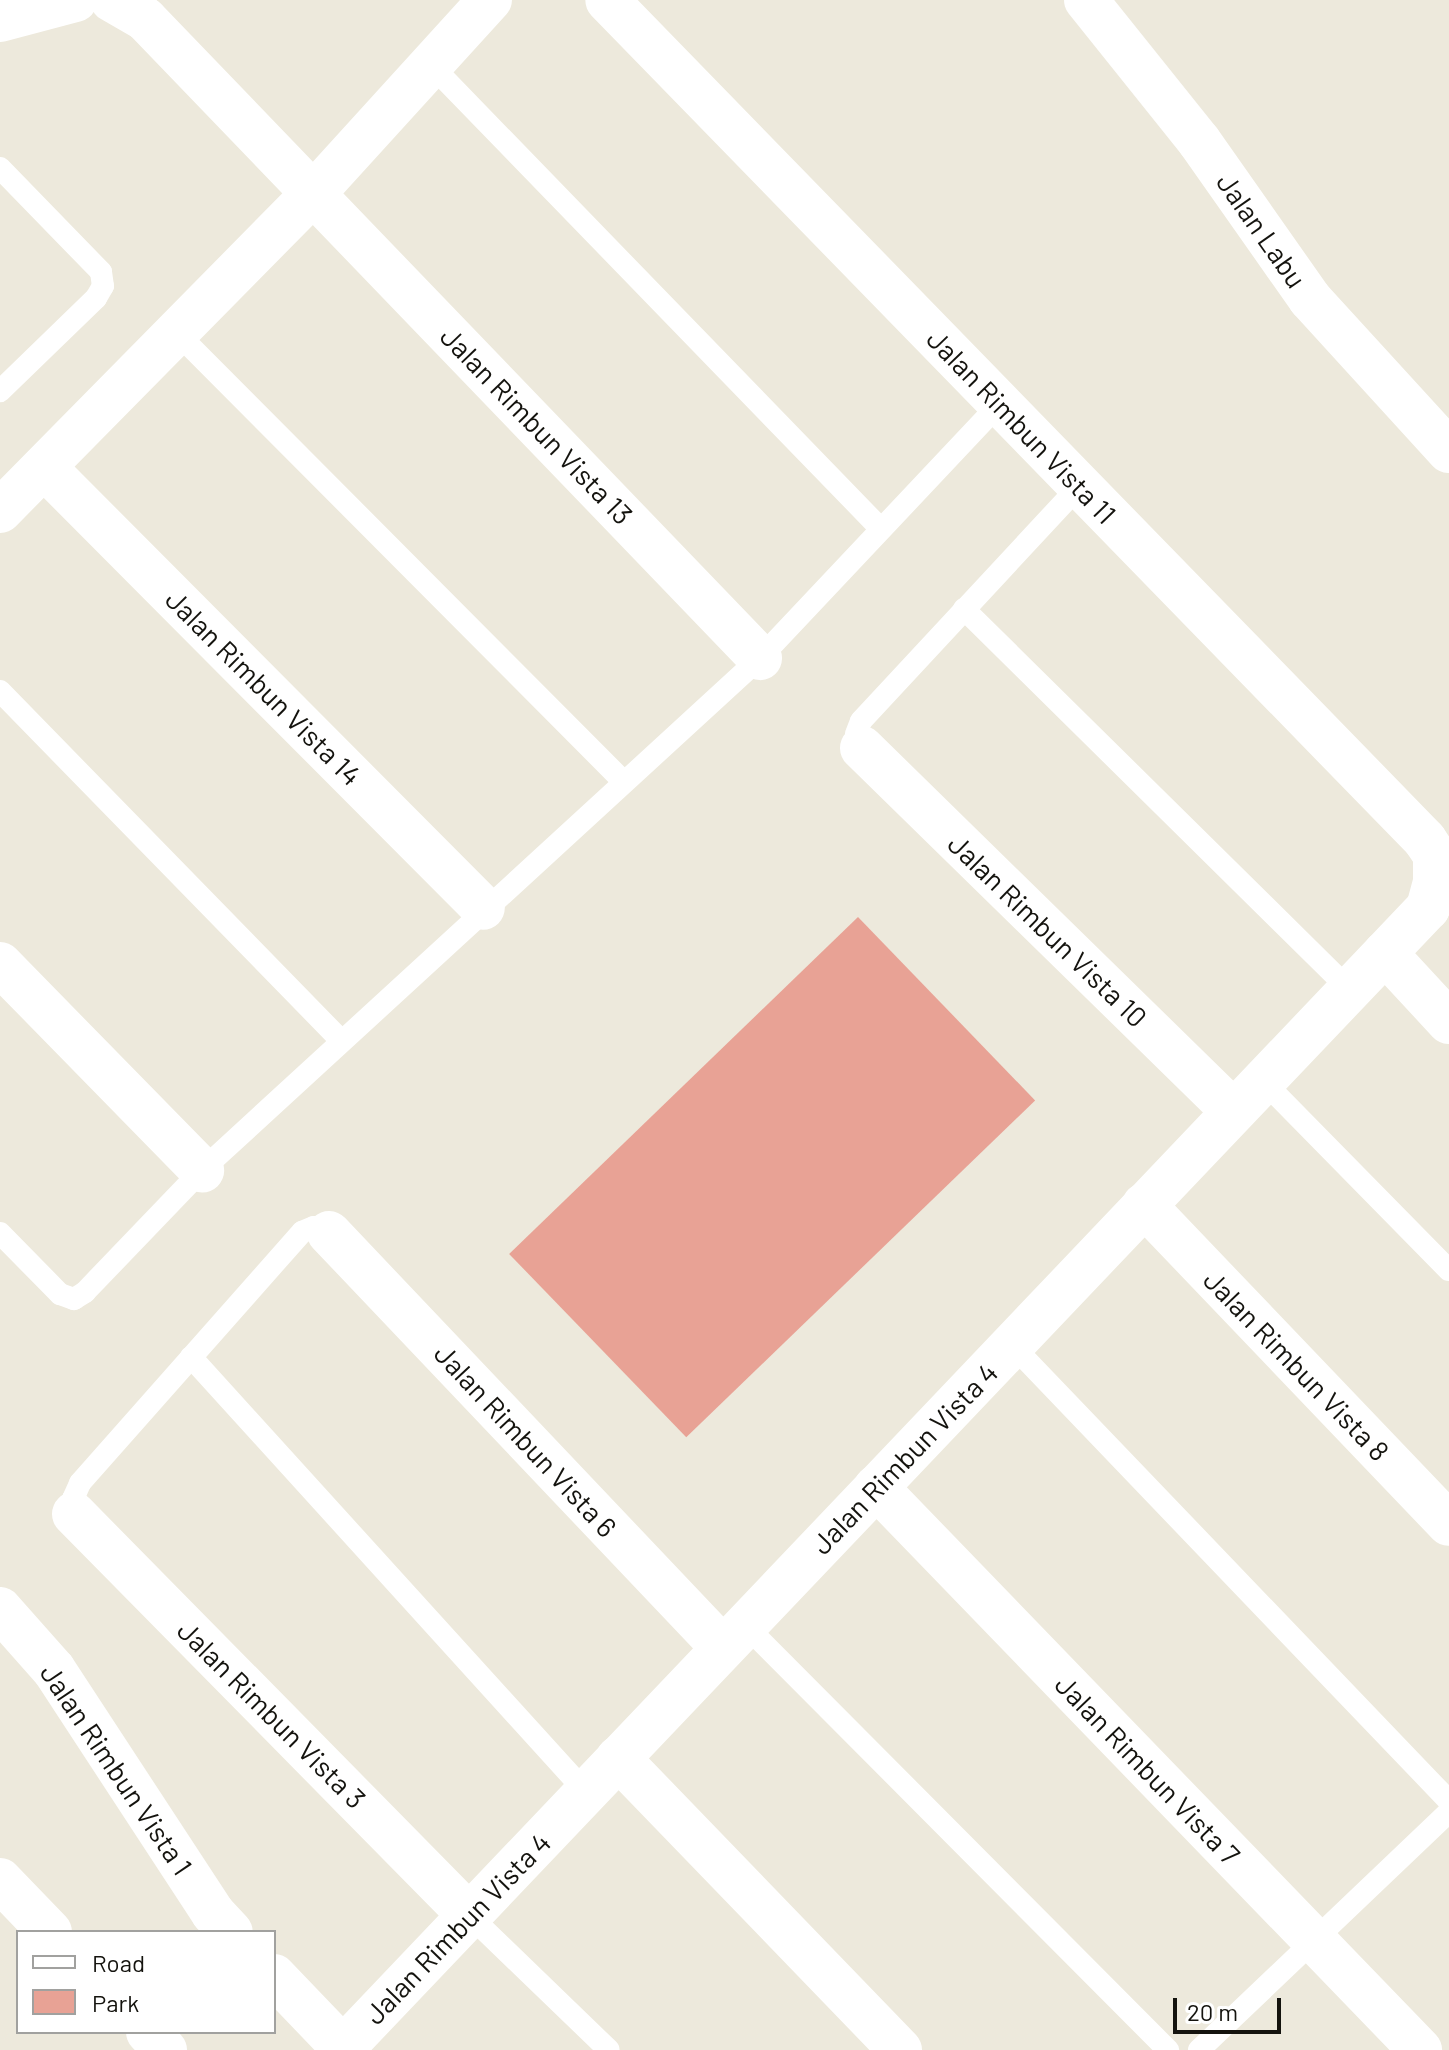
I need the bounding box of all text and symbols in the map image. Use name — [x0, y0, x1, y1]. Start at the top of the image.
street label: Jalan Labu — [1210, 166, 1314, 294]
street label: Jalan Rimbun Vista 13 — [434, 319, 640, 531]
street label: Jalan Rimbun Vista 11 — [921, 322, 1123, 530]
street label: Jalan Rimbun Vista 14 — [159, 582, 369, 792]
street label: Jalan Rimbun Vista 10 — [942, 827, 1154, 1033]
street label: Jalan Rimbun Vista 8 — [1197, 1263, 1397, 1467]
street label: Jalan Rimbun Vista 6 — [428, 1336, 624, 1544]
street label: Jalan Rimbun Vista 4 — [804, 1355, 1004, 1561]
street label: Jalan Rimbun Vista 3 — [171, 1613, 373, 1815]
street label: Jalan Rimbun Vista 1 — [34, 1657, 200, 1881]
street label: Jalan Rimbun Vista 7 — [1049, 1667, 1247, 1871]
street label: Jalan Rimbun Vista 4 — [357, 1825, 557, 2031]
legend — [16, 1930, 276, 2034]
text: Road — [92, 1948, 145, 1977]
scale bar — [1177, 1982, 1285, 2032]
text: Park — [92, 1988, 139, 2017]
text: 20 m — [1187, 1997, 1238, 2026]

